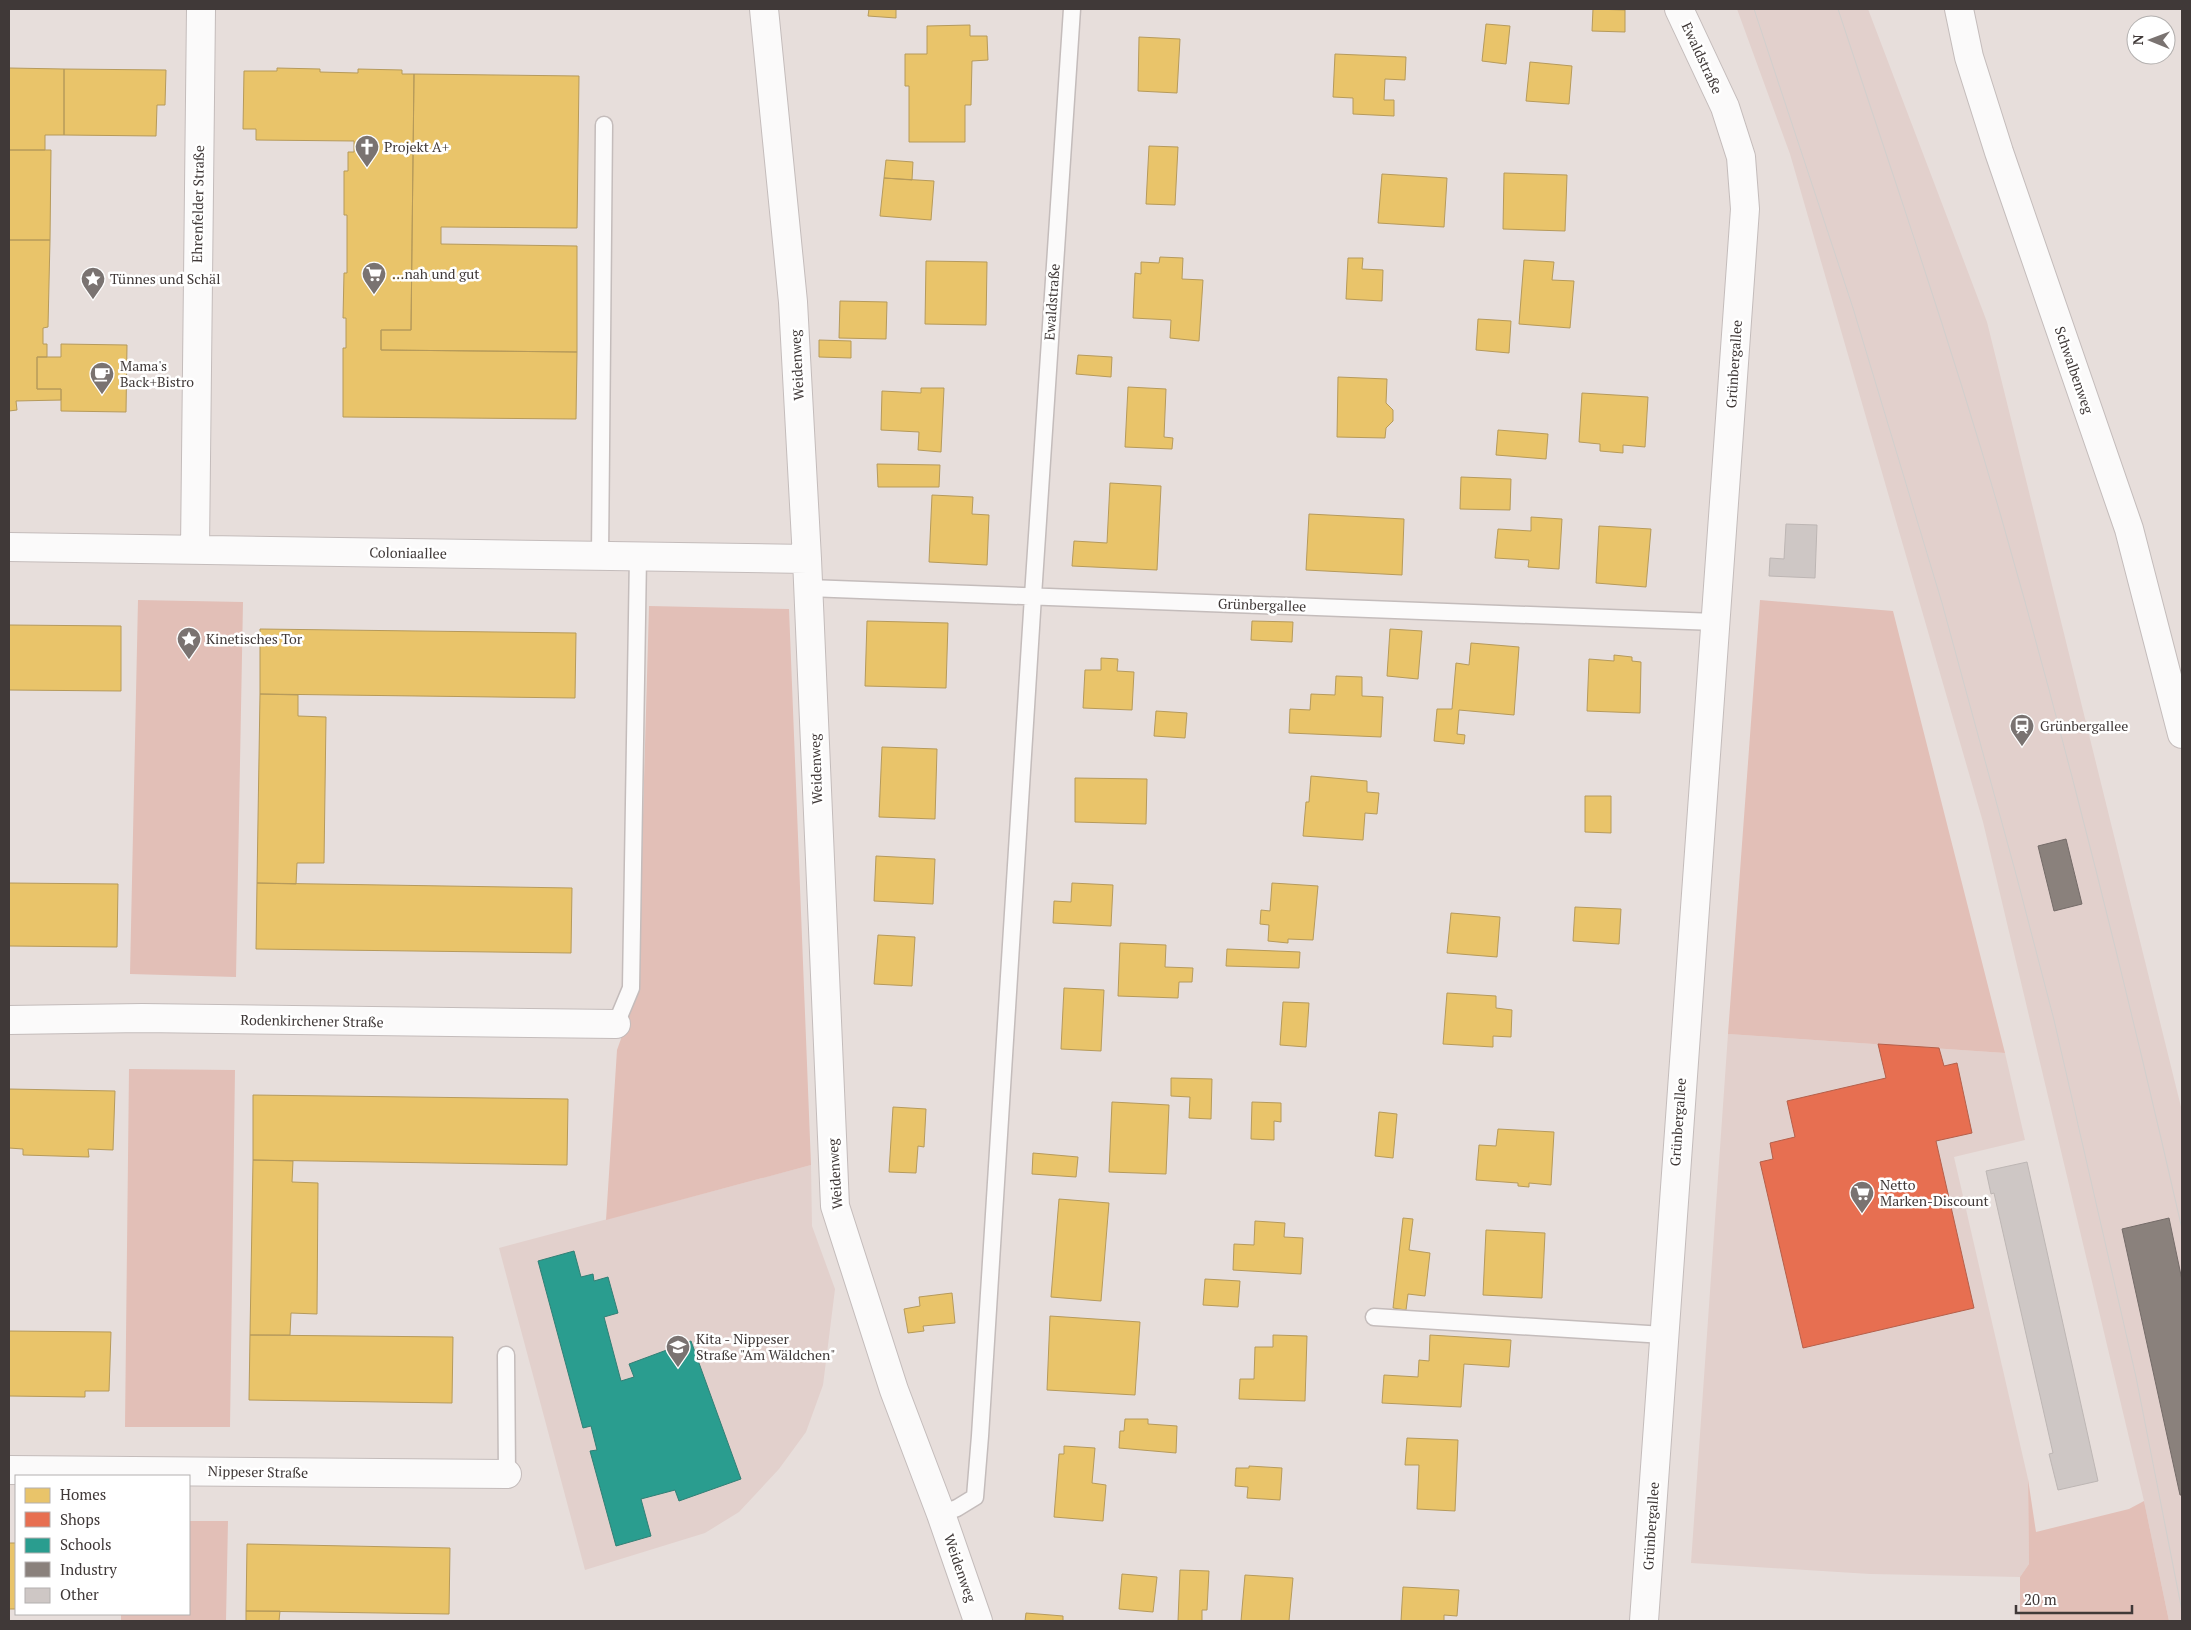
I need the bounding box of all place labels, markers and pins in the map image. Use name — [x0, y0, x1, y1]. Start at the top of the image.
church icon: Projekt A+ — [354, 134, 380, 168]
place label: Projekt A+ — [384, 137, 449, 156]
supermarket icon: ...nah und gut — [361, 261, 387, 295]
place label: ...nah und gut — [392, 264, 480, 283]
place icon: Tünnes und Schäl — [80, 266, 106, 300]
place label: Tünnes und Schäl — [110, 269, 220, 288]
place label: Mama's Back+Bistro — [120, 356, 194, 391]
cafe icon: Mama's Back+Bistro — [89, 361, 115, 395]
place icon: Kinetisches Tor — [176, 626, 202, 660]
place label: Kinetisches Tor — [206, 629, 303, 648]
station icon: Grünbergallee — [2009, 713, 2035, 747]
place label: Grünbergallee — [2040, 716, 2128, 735]
place label: Netto Marken-Discount — [1880, 1175, 1990, 1210]
supermarket icon: Netto Marken-Discount — [1849, 1180, 1875, 1214]
place label: Kita - Nippeser Straße "Am Wäldchen" — [696, 1329, 836, 1364]
school or university icon: Kita - Nippeser Straße "Am Wäldchen" — [665, 1334, 691, 1368]

